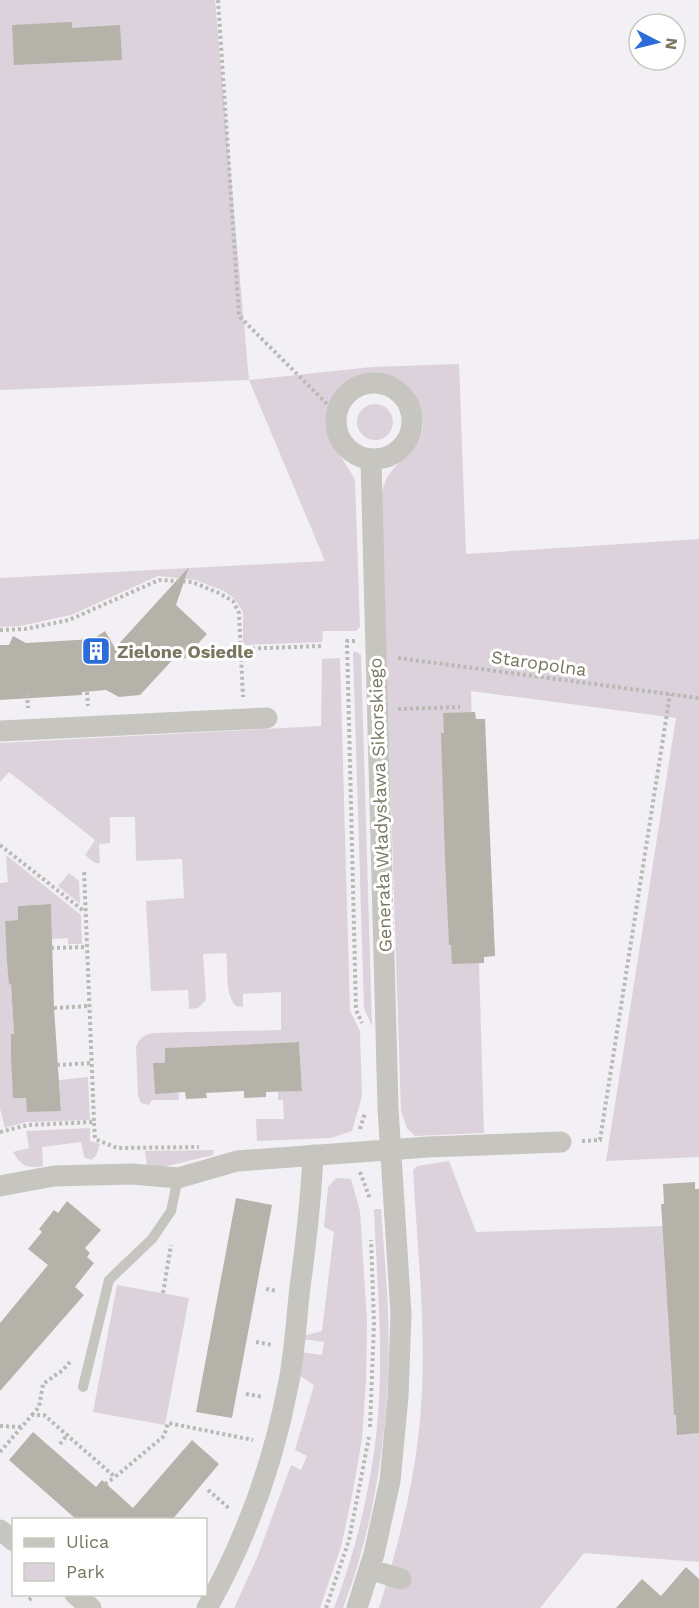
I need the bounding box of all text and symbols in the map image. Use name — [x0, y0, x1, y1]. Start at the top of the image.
north arrow — [627, 12, 687, 72]
text: N — [661, 37, 682, 51]
building icon: Zielone Osiedle — [80, 635, 112, 667]
place label: Zielone Osiedle — [117, 641, 254, 662]
street label: Staropolna — [490, 646, 588, 680]
street label: Generała Władysława Sikorskiego — [364, 657, 396, 953]
legend — [12, 1518, 207, 1596]
text: Ulica — [66, 1531, 109, 1552]
text: Park — [66, 1561, 105, 1582]

